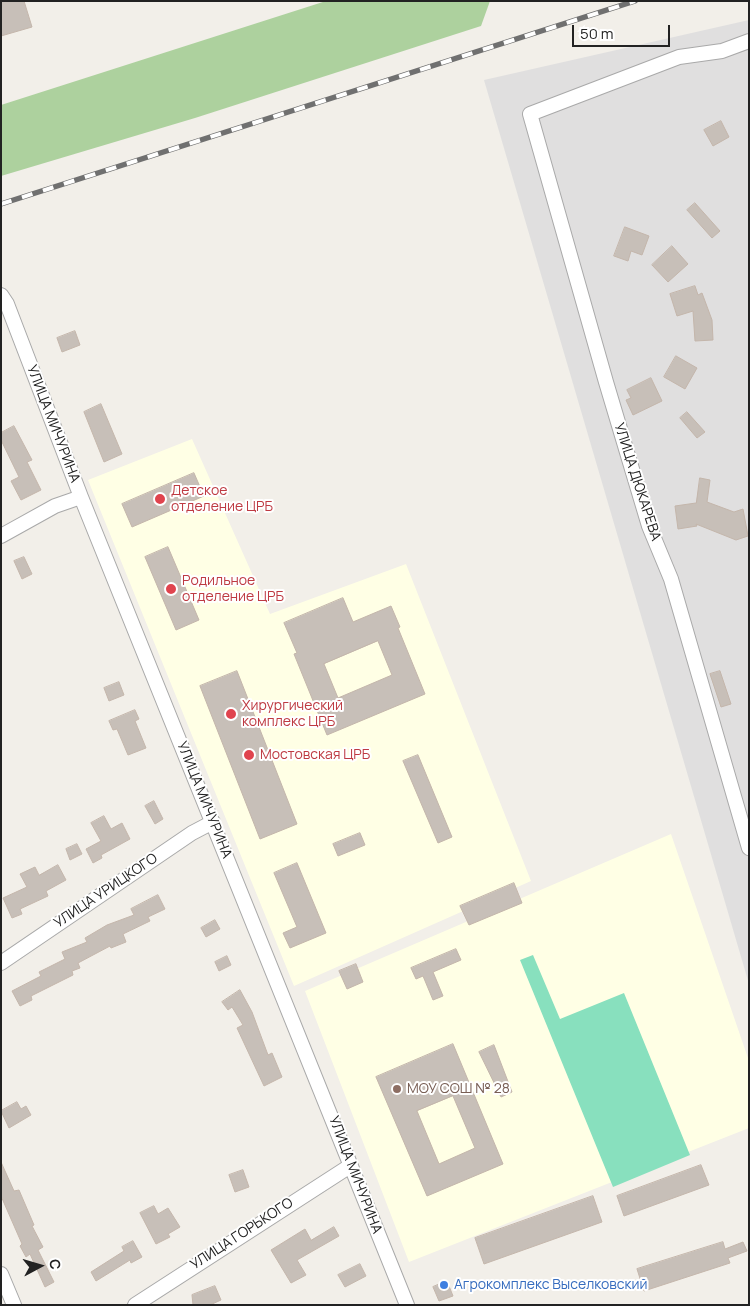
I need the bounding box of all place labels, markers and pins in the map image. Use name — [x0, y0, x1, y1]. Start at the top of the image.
place label: Детское отделение ЦРБ — [171, 483, 273, 516]
marker: Детское отделение ЦРБ — [153, 492, 167, 506]
place label: Родильное отделение ЦРБ — [182, 573, 284, 606]
marker: Родильное отделение ЦРБ — [164, 582, 178, 596]
place label: Хирургический комплекс ЦРБ — [242, 698, 343, 730]
marker: Хирургический комплекс ЦРБ — [224, 707, 238, 721]
place label: Мостовская ЦРБ — [260, 747, 370, 763]
marker: Мостовская ЦРБ — [242, 748, 256, 762]
place label: МОУ СОШ № 28 — [407, 1081, 510, 1097]
marker: МОУ СОШ № 28 — [391, 1083, 403, 1095]
place label: Агрокомплекс Выселковский — [454, 1277, 647, 1293]
marker: Агрокомплекс Выселковский — [438, 1279, 450, 1291]

